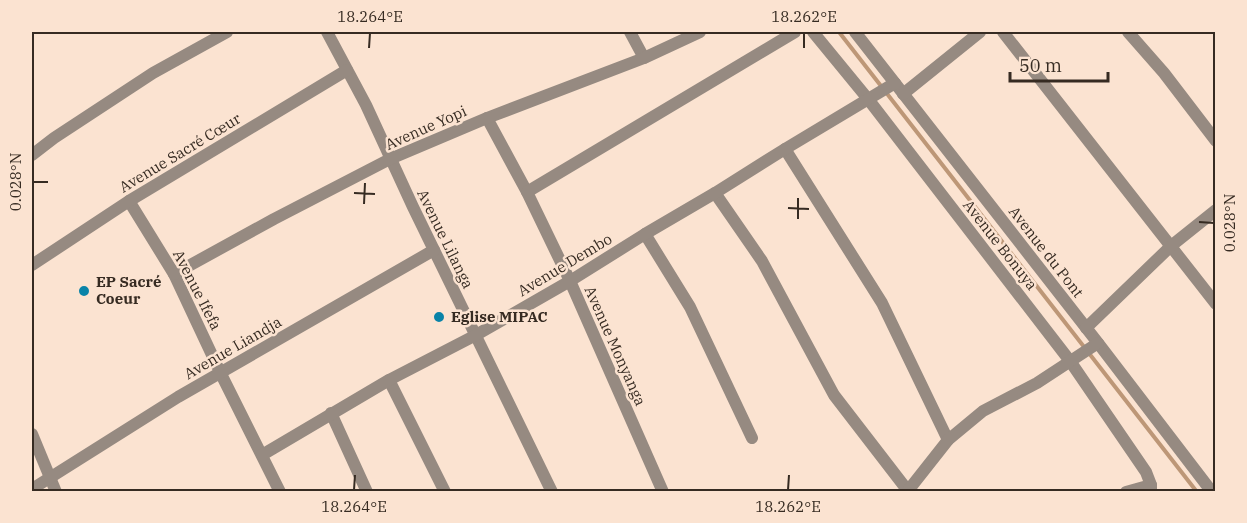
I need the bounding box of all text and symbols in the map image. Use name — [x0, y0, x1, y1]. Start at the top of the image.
text: 18.264°E — [337, 7, 403, 26]
text: 18.262°E — [771, 7, 837, 26]
scale bar — [1010, 45, 1108, 83]
text: 50 m — [1019, 54, 1062, 77]
street label: Avenue Yopi — [382, 101, 470, 154]
street label: Avenue Sacré Cœur — [116, 109, 244, 196]
text: 0.028°N — [6, 153, 25, 211]
street label: Avenue Lilanga — [413, 186, 478, 292]
text: 0.028°N — [1220, 194, 1239, 252]
street label: Avenue Bonuya — [959, 196, 1042, 294]
street label: Avenue du Pont — [1005, 202, 1088, 301]
street label: Avenue Dembo — [514, 229, 615, 300]
street label: Avenue Ifefa — [169, 246, 226, 333]
place label: EP Sacré Coeur — [96, 272, 161, 308]
street label: Avenue Monyanga — [581, 283, 650, 409]
marker: EP Sacré Coeur — [77, 284, 91, 298]
place label: Eglise MIPAC — [451, 307, 547, 326]
marker: Eglise MIPAC — [432, 310, 446, 324]
street label: Avenue Liandja — [181, 312, 285, 383]
text: 18.264°E — [321, 497, 387, 516]
text: 18.262°E — [755, 497, 821, 516]

